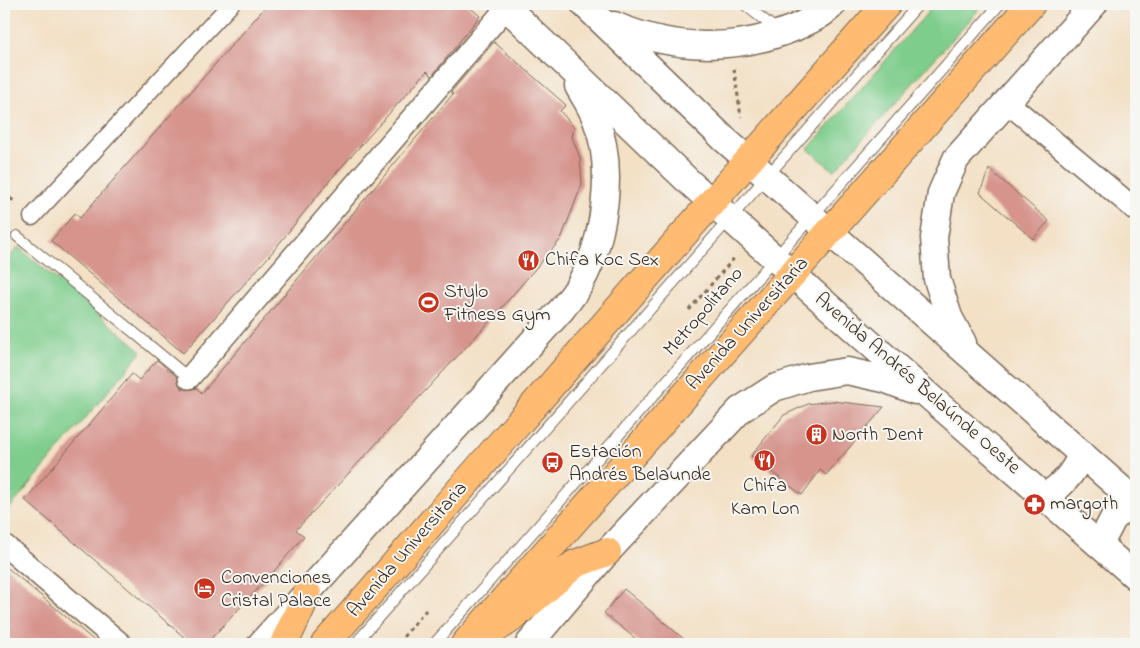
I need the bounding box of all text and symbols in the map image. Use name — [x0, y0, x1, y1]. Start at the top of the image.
place label: Chifa Koc Sex — [545, 246, 659, 275]
restaurant icon: Chifa Koc Sex — [517, 248, 541, 272]
street label: Avenida Universitaria — [680, 251, 816, 397]
street label: Metropolitano — [657, 261, 751, 363]
place label: Stylo Fitness Gym — [443, 278, 551, 330]
street label: Avenida Andrés Belaúnde Oeste — [808, 286, 1026, 482]
sports icon: Stylo Fitness Gym — [416, 291, 440, 315]
place label: North Dent — [832, 421, 924, 450]
building icon: North Dent — [804, 423, 828, 447]
place label: Estación Andrés Belaunde — [569, 438, 711, 490]
restaurant icon: Chifa Kam Lon — [753, 448, 777, 472]
bus stop icon: Estación Andrés Belaunde — [541, 451, 565, 475]
place label: Chifa Kam Lon — [731, 472, 799, 524]
street label: Avenida Universitaria — [341, 476, 475, 624]
place label: margoth — [1050, 490, 1118, 520]
pharmacy icon: margoth — [1022, 492, 1046, 516]
place label: Convenciones Cristal Palace — [221, 564, 331, 616]
hotel icon: Convenciones Cristal Palace — [193, 577, 217, 601]

